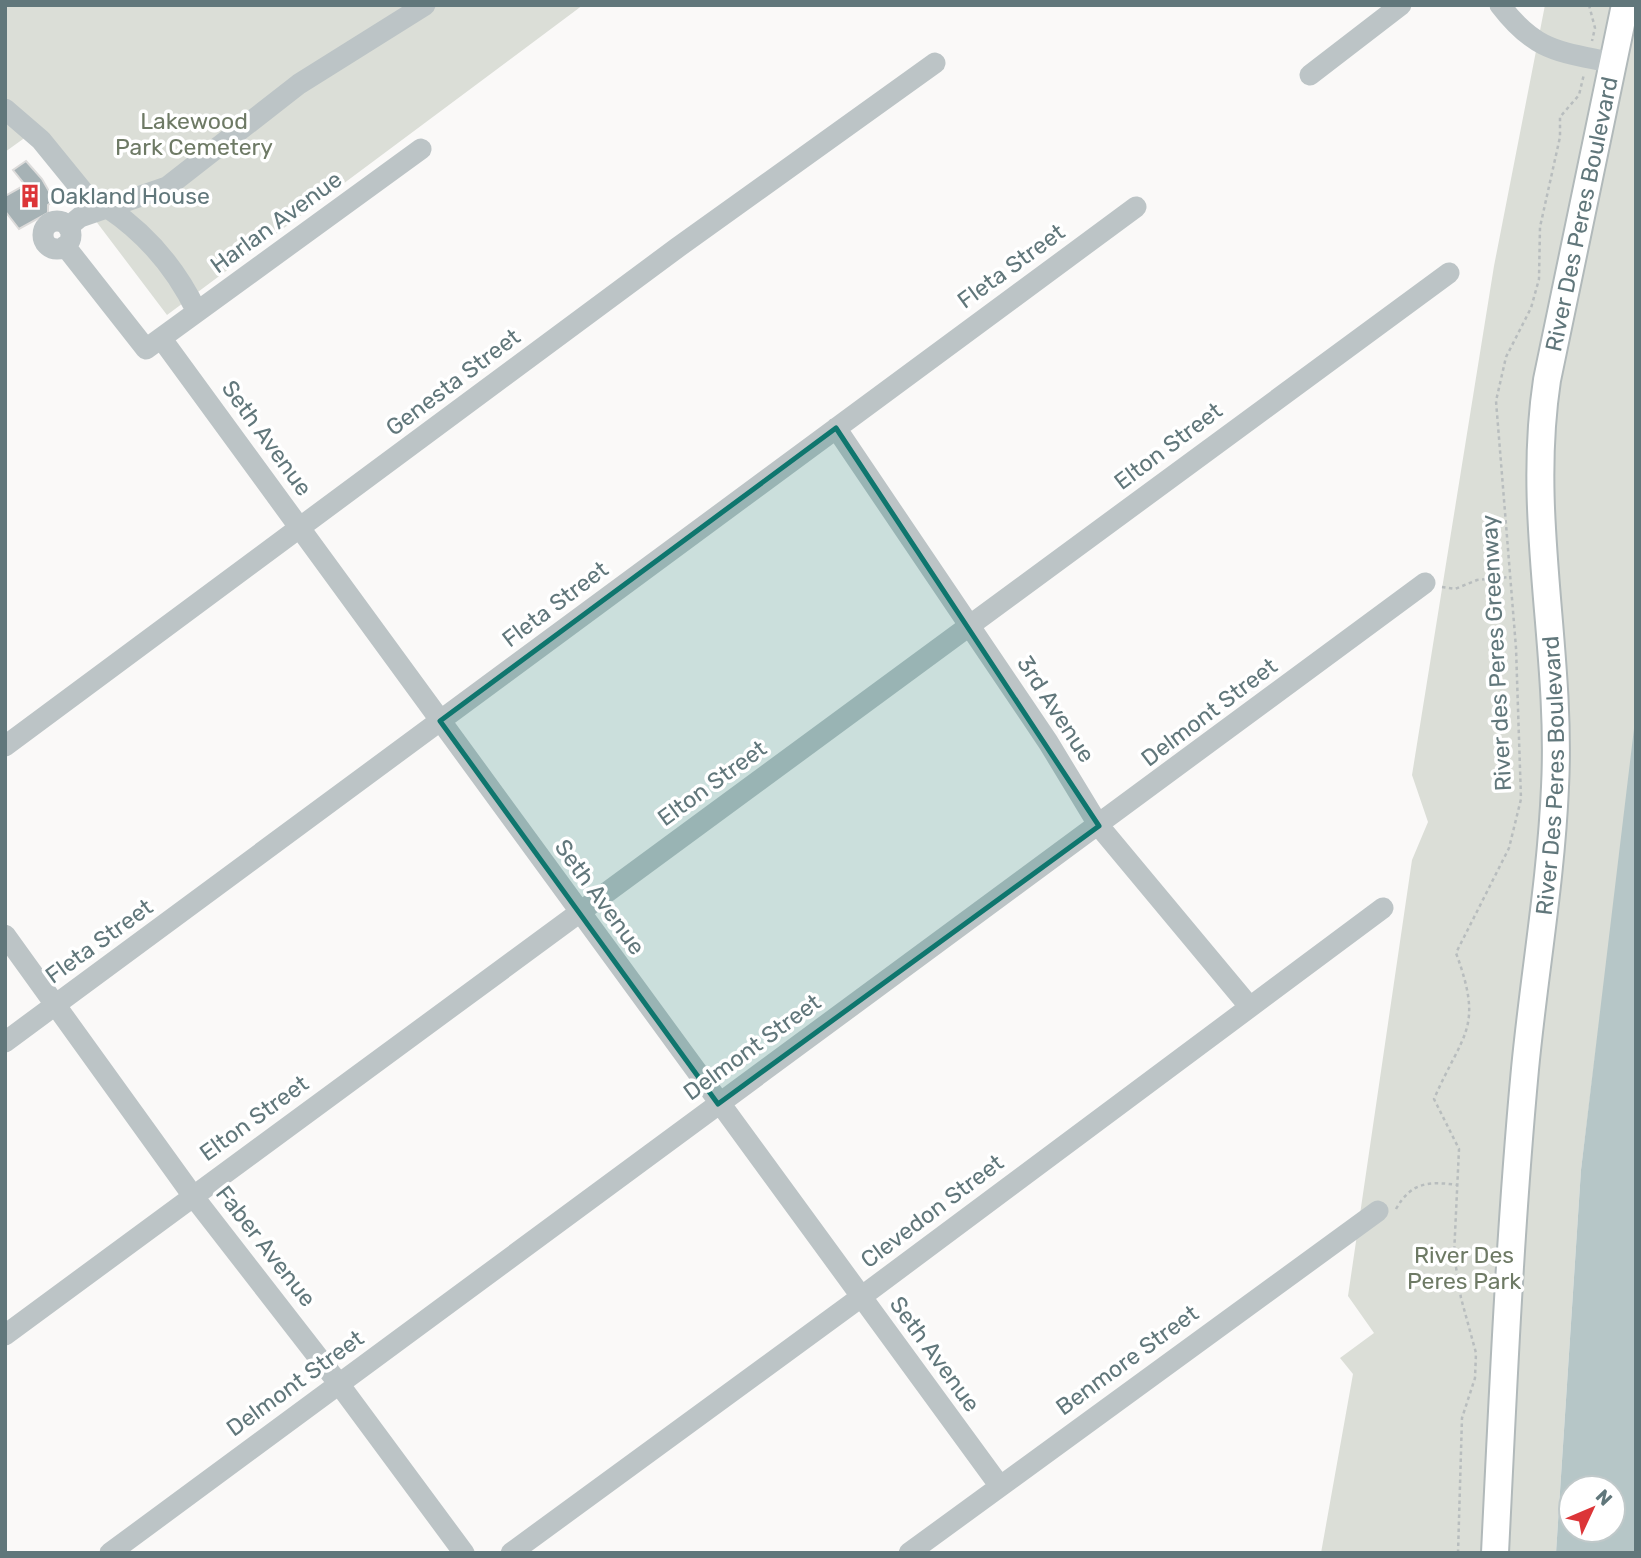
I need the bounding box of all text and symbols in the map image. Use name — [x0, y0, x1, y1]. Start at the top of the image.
street label: River Des Peres Boulevard — [1539, 74, 1624, 354]
park label: Lakewood Park Cemetery — [115, 107, 273, 161]
street label: Harlan Avenue — [205, 165, 347, 279]
building icon: Oakland House — [16, 182, 44, 210]
place label: Oakland House — [50, 182, 210, 210]
street label: Fleta Street — [952, 218, 1070, 314]
street label: Genesta Street — [380, 322, 526, 442]
street label: Seth Avenue — [216, 375, 318, 501]
street label: Elton Street — [1109, 396, 1227, 496]
street label: River des Peres Greenway — [1475, 514, 1517, 792]
street label: Fleta Street — [496, 555, 614, 653]
street label: River Des Peres Boulevard — [1530, 635, 1570, 917]
street label: 3rd Avenue — [1011, 650, 1101, 768]
street label: Delmont Street — [1136, 652, 1282, 772]
street label: Elton Street — [652, 734, 772, 832]
street label: Seth Avenue — [549, 834, 651, 960]
street label: Fleta Street — [40, 893, 158, 989]
street label: Delmont Street — [678, 988, 826, 1106]
street label: Elton Street — [194, 1069, 314, 1167]
street label: Clevedon Street — [855, 1148, 1009, 1274]
street label: Faber Avenue — [210, 1180, 322, 1312]
park label: River Des Peres Park — [1407, 1241, 1521, 1295]
street label: Seth Avenue — [884, 1291, 986, 1417]
street label: Benmore Street — [1050, 1299, 1204, 1421]
street label: Delmont Street — [221, 1324, 369, 1442]
north arrow — [1557, 1474, 1627, 1544]
text: N — [1591, 1485, 1617, 1510]

